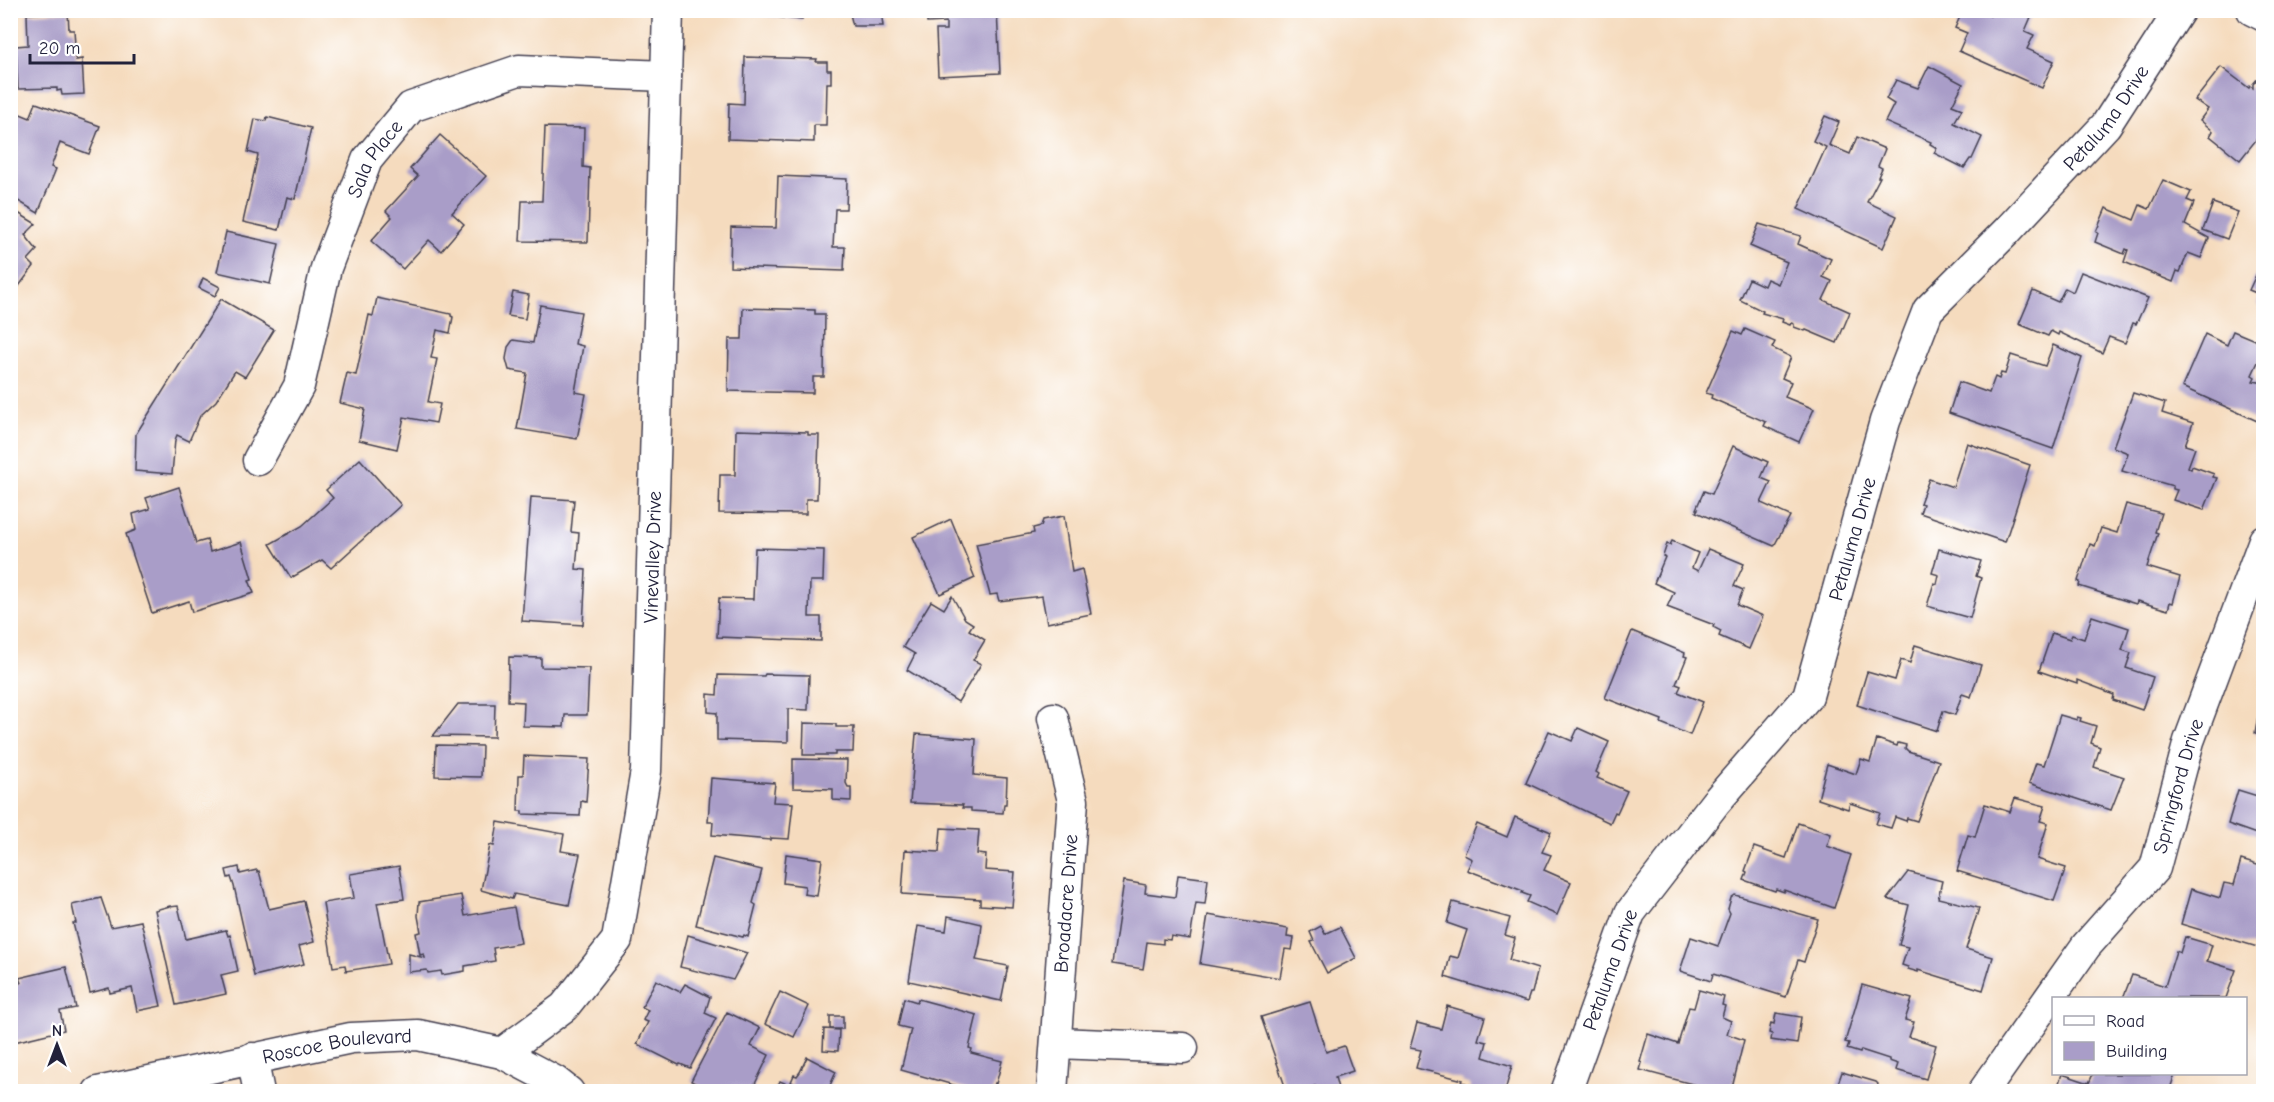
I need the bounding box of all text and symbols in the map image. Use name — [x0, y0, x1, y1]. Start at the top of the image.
scale bar — [30, 27, 134, 65]
text: 20 m — [39, 38, 80, 59]
street label: Petaluma Drive — [2058, 60, 2153, 175]
street label: Sala Place — [342, 115, 407, 201]
street label: Petaluma Drive — [1824, 475, 1880, 603]
street label: Vinevalley Drive — [639, 491, 666, 624]
street label: Springford Drive — [2148, 715, 2208, 856]
street label: Broadacre Drive — [1049, 833, 1082, 974]
street label: Petaluma Drive — [1578, 906, 1642, 1033]
legend — [2052, 997, 2247, 1075]
text: Road — [2106, 1011, 2145, 1032]
north arrow — [27, 1015, 87, 1075]
text: N — [52, 1022, 62, 1040]
street label: Roscoe Boulevard — [260, 1024, 412, 1068]
text: Building — [2106, 1041, 2168, 1062]

